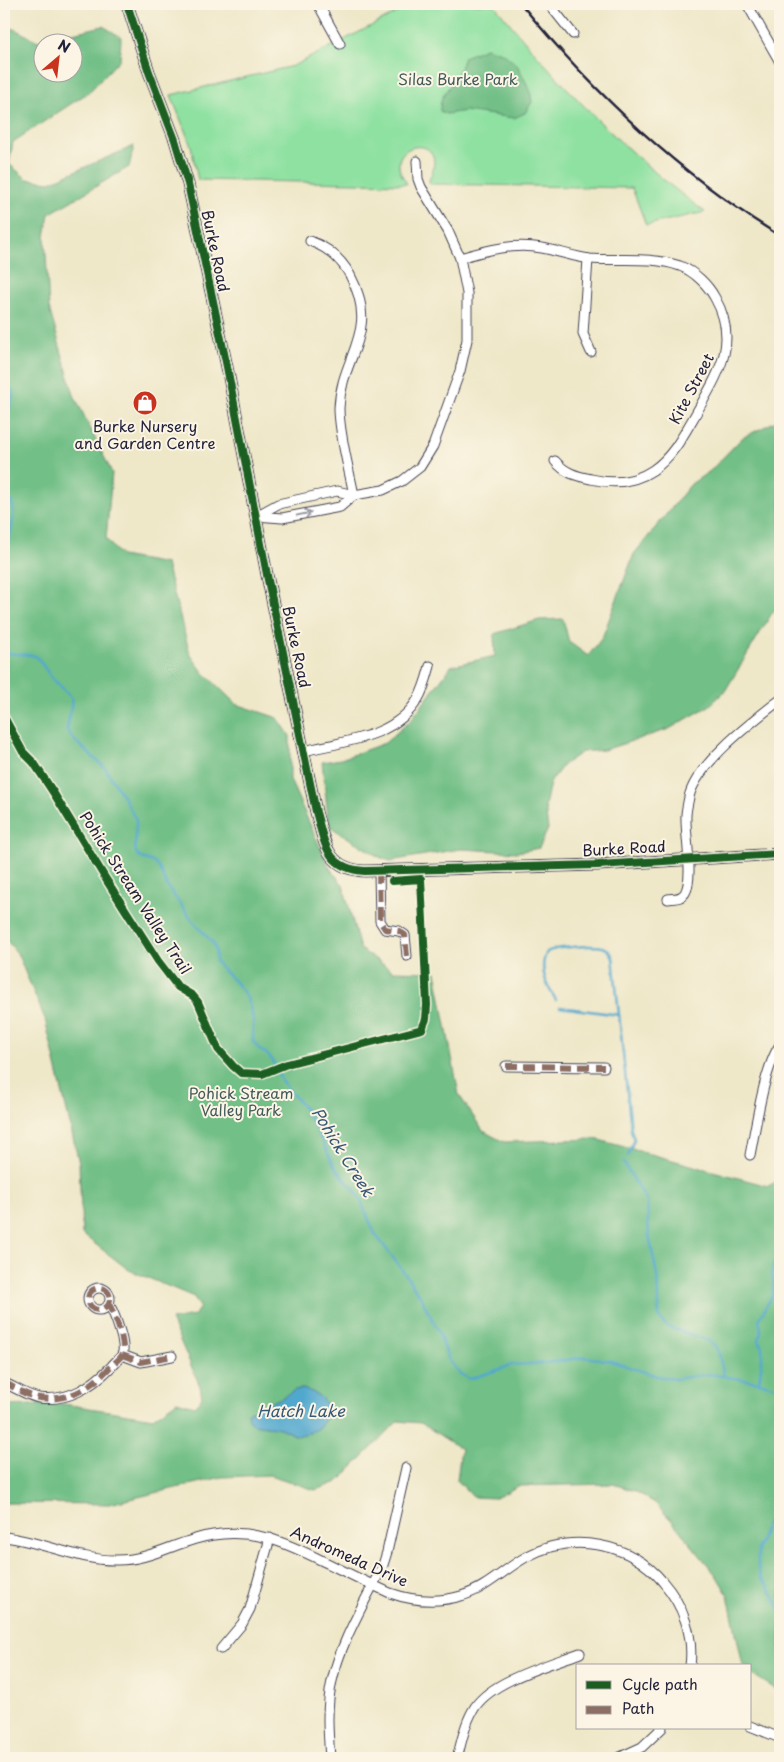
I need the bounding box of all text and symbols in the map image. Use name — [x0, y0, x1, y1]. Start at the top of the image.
north arrow — [32, 32, 82, 82]
text: N — [55, 34, 74, 58]
park label: Silas Burke Park — [398, 67, 518, 90]
street label: Burke Road — [197, 207, 236, 294]
street label: Kite Street — [662, 349, 719, 428]
shop icon: Burke Nursery and Garden Centre — [132, 390, 158, 416]
place label: Burke Nursery and Garden Centre — [75, 414, 215, 454]
one-way arrow — [295, 509, 311, 518]
street label: Burke Road — [278, 603, 317, 690]
street label: Pohick Stream Valley Trail — [75, 806, 198, 978]
street label: Burke Road — [582, 834, 666, 861]
park label: Pohick Stream Valley Park — [189, 1081, 293, 1121]
water label: Pohick Creek — [307, 1102, 382, 1202]
water label: Hatch Lake — [257, 1398, 346, 1422]
street label: Andromeda Drive — [287, 1519, 412, 1592]
legend — [576, 1664, 752, 1730]
text: Cycle path — [622, 1672, 698, 1695]
text: Path — [622, 1696, 654, 1719]

